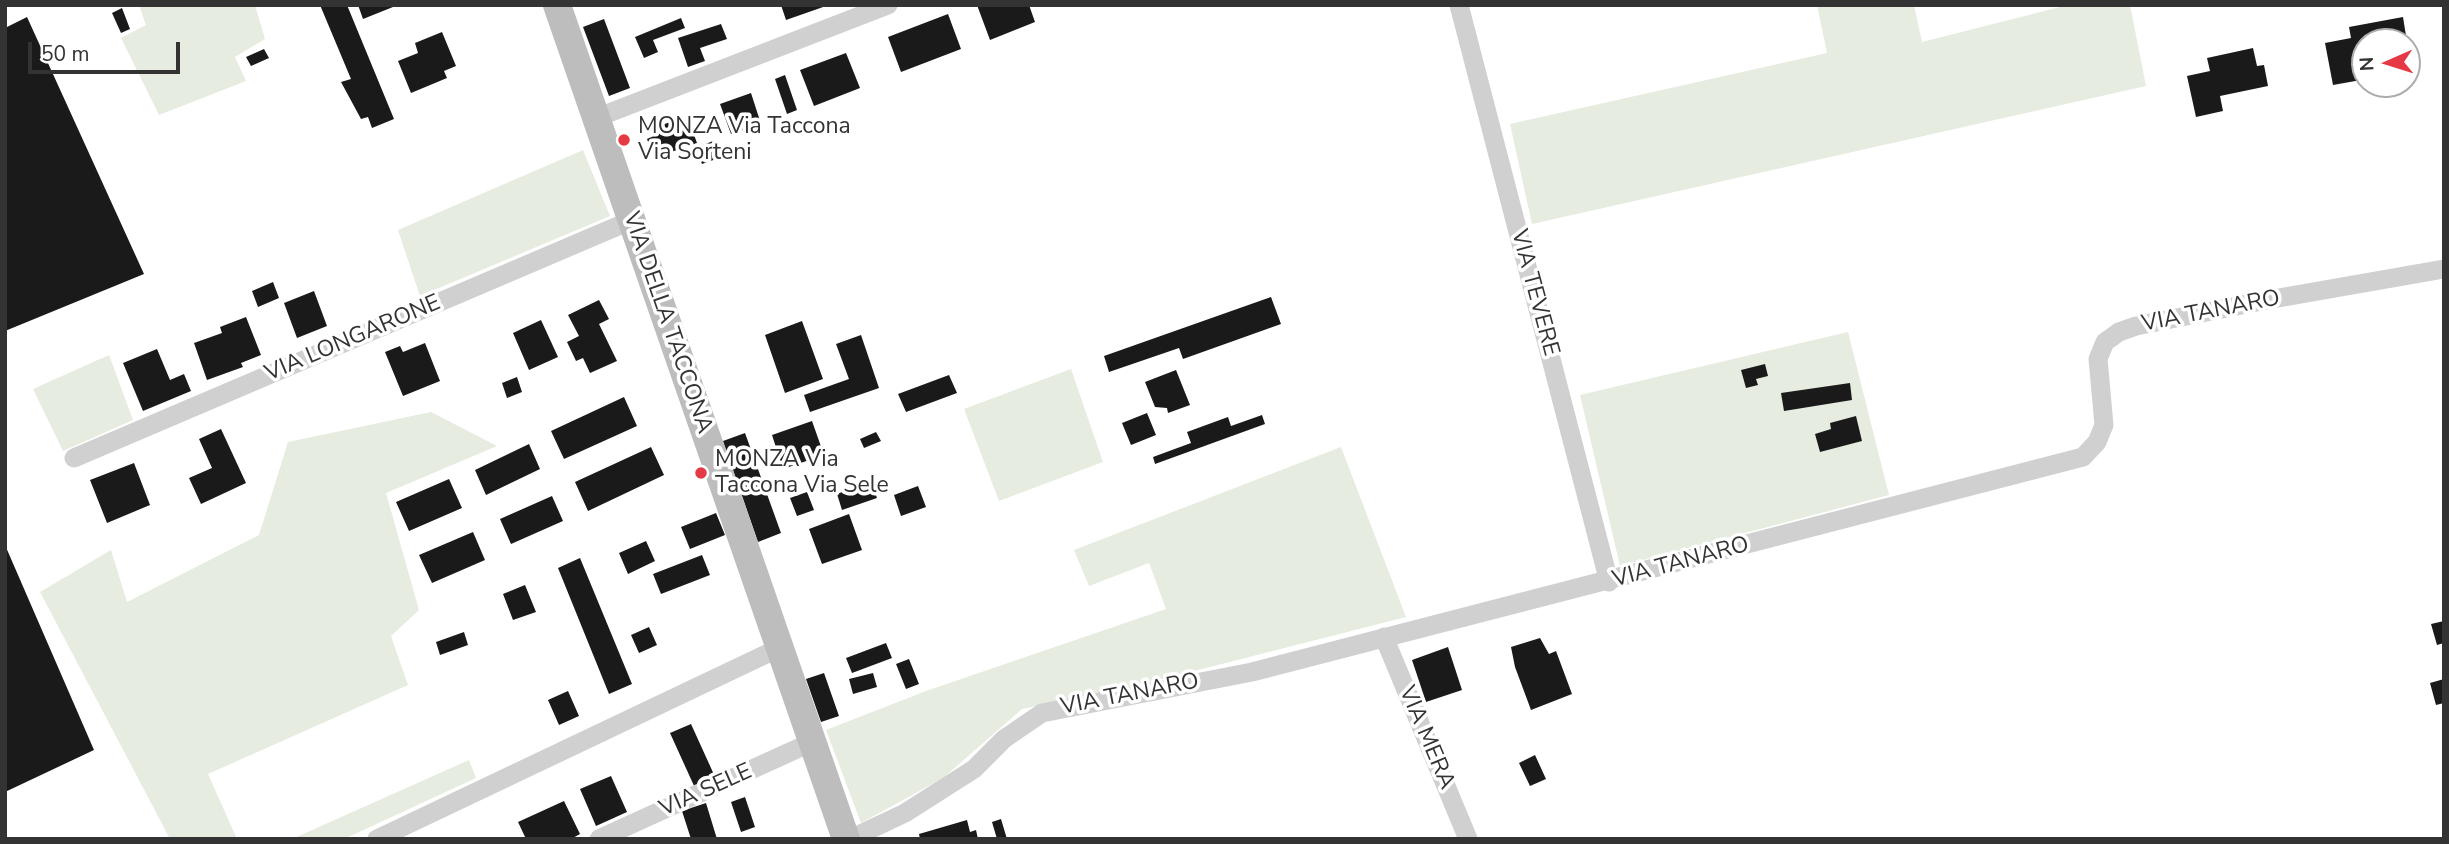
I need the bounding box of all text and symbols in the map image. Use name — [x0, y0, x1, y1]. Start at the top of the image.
scale bar — [32, 28, 184, 72]
north arrow — [2351, 28, 2421, 98]
text: 50 m — [41, 40, 90, 68]
text: N — [2354, 56, 2380, 72]
place label: MONZA Via Taccona Via Sorteni — [638, 113, 851, 167]
marker: MONZA Via Taccona Via Sorteni — [616, 132, 632, 148]
street label: VIA DELLA TACCONA — [616, 209, 718, 437]
street label: VIA TEVERE — [1504, 227, 1564, 359]
street label: VIA TANARO — [2140, 285, 2282, 339]
street label: VIA LONGARONE — [261, 290, 445, 388]
place label: MONZA Via Taccona Via Sele — [715, 446, 889, 500]
marker: MONZA Via Taccona Via Sele — [693, 465, 709, 481]
street label: VIA TANARO — [1610, 532, 1752, 594]
street label: VIA TANARO — [1059, 668, 1201, 722]
street label: VIA MERA — [1392, 682, 1460, 794]
street label: VIA SELE — [656, 758, 756, 824]

